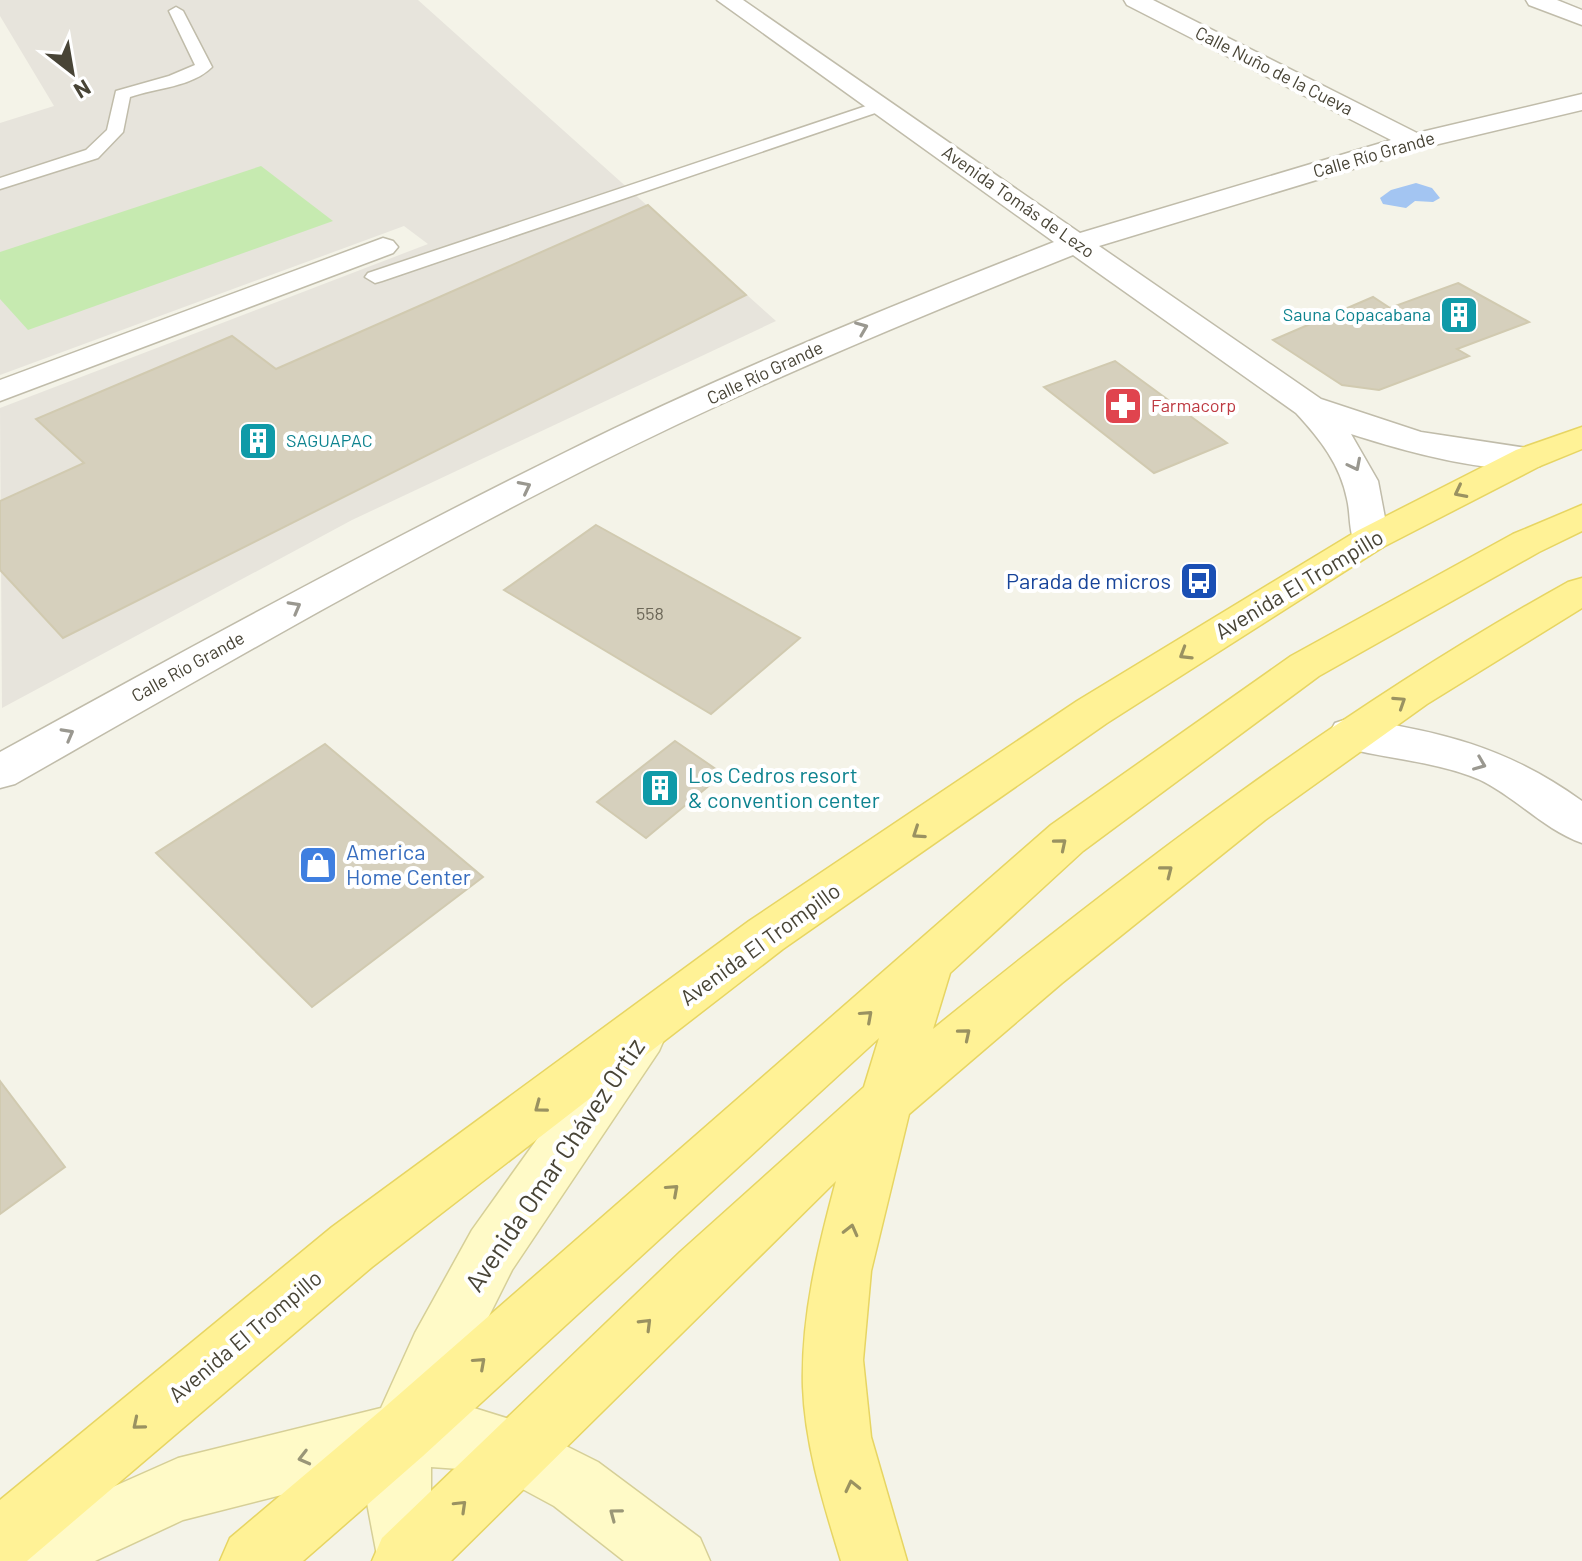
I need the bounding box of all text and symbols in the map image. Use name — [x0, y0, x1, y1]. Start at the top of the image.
street label: Calle Nuño de la Cueva — [1192, 21, 1357, 119]
north arrow — [32, 32, 112, 112]
text: N — [70, 75, 96, 105]
street label: Calle Río Grande — [1310, 126, 1437, 182]
street label: Avenida Tomás de Lezo — [938, 140, 1099, 262]
building icon: Sauna Copacabana — [1438, 294, 1480, 336]
place label: Sauna Copacabana — [1283, 303, 1431, 325]
one-way arrow — [854, 322, 868, 338]
street label: Calle Río Grande — [703, 336, 826, 409]
pharmacy icon: Farmacorp — [1102, 385, 1144, 427]
place label: Farmacorp — [1151, 394, 1236, 416]
building icon: SAGUAPAC — [237, 420, 279, 462]
place label: SAGUAPAC — [286, 429, 373, 451]
one-way arrow — [1345, 457, 1360, 472]
one-way arrow — [517, 481, 532, 496]
one-way arrow — [1454, 483, 1469, 498]
street label: Avenida El Trompillo — [1210, 523, 1387, 644]
bus stop icon: Parada de micros — [1178, 560, 1220, 602]
place label: Parada de micros — [1006, 567, 1171, 593]
one-way arrow — [286, 601, 301, 617]
house number: 558 — [636, 602, 664, 624]
street label: Calle Río Grande — [127, 626, 248, 706]
one-way arrow — [1179, 644, 1194, 659]
one-way arrow — [1391, 696, 1406, 711]
one-way arrow — [59, 728, 74, 744]
one-way arrow — [1472, 754, 1486, 771]
place label: Los Cedros resort & convention center — [688, 761, 880, 812]
building icon: Los Cedros resort & convention center — [639, 767, 681, 809]
one-way arrow — [913, 823, 927, 838]
place label: America Home Center — [346, 838, 471, 889]
one-way arrow — [1052, 839, 1067, 854]
shop icon: America Home Center — [297, 844, 339, 886]
one-way arrow — [1158, 866, 1172, 881]
street label: Avenida El Trompillo — [674, 876, 845, 1010]
one-way arrow — [857, 1011, 872, 1026]
one-way arrow — [955, 1029, 970, 1044]
street label: Avenida Omar Chávez Ortiz — [457, 1032, 650, 1297]
one-way arrow — [534, 1098, 549, 1112]
one-way arrow — [664, 1185, 679, 1199]
one-way arrow — [841, 1223, 858, 1237]
street label: Avenida El Trompillo — [163, 1264, 326, 1407]
one-way arrow — [637, 1319, 651, 1333]
one-way arrow — [470, 1358, 485, 1373]
one-way arrow — [133, 1414, 147, 1429]
one-way arrow — [297, 1449, 311, 1466]
one-way arrow — [844, 1480, 861, 1494]
one-way arrow — [452, 1501, 466, 1516]
one-way arrow — [610, 1509, 624, 1523]

